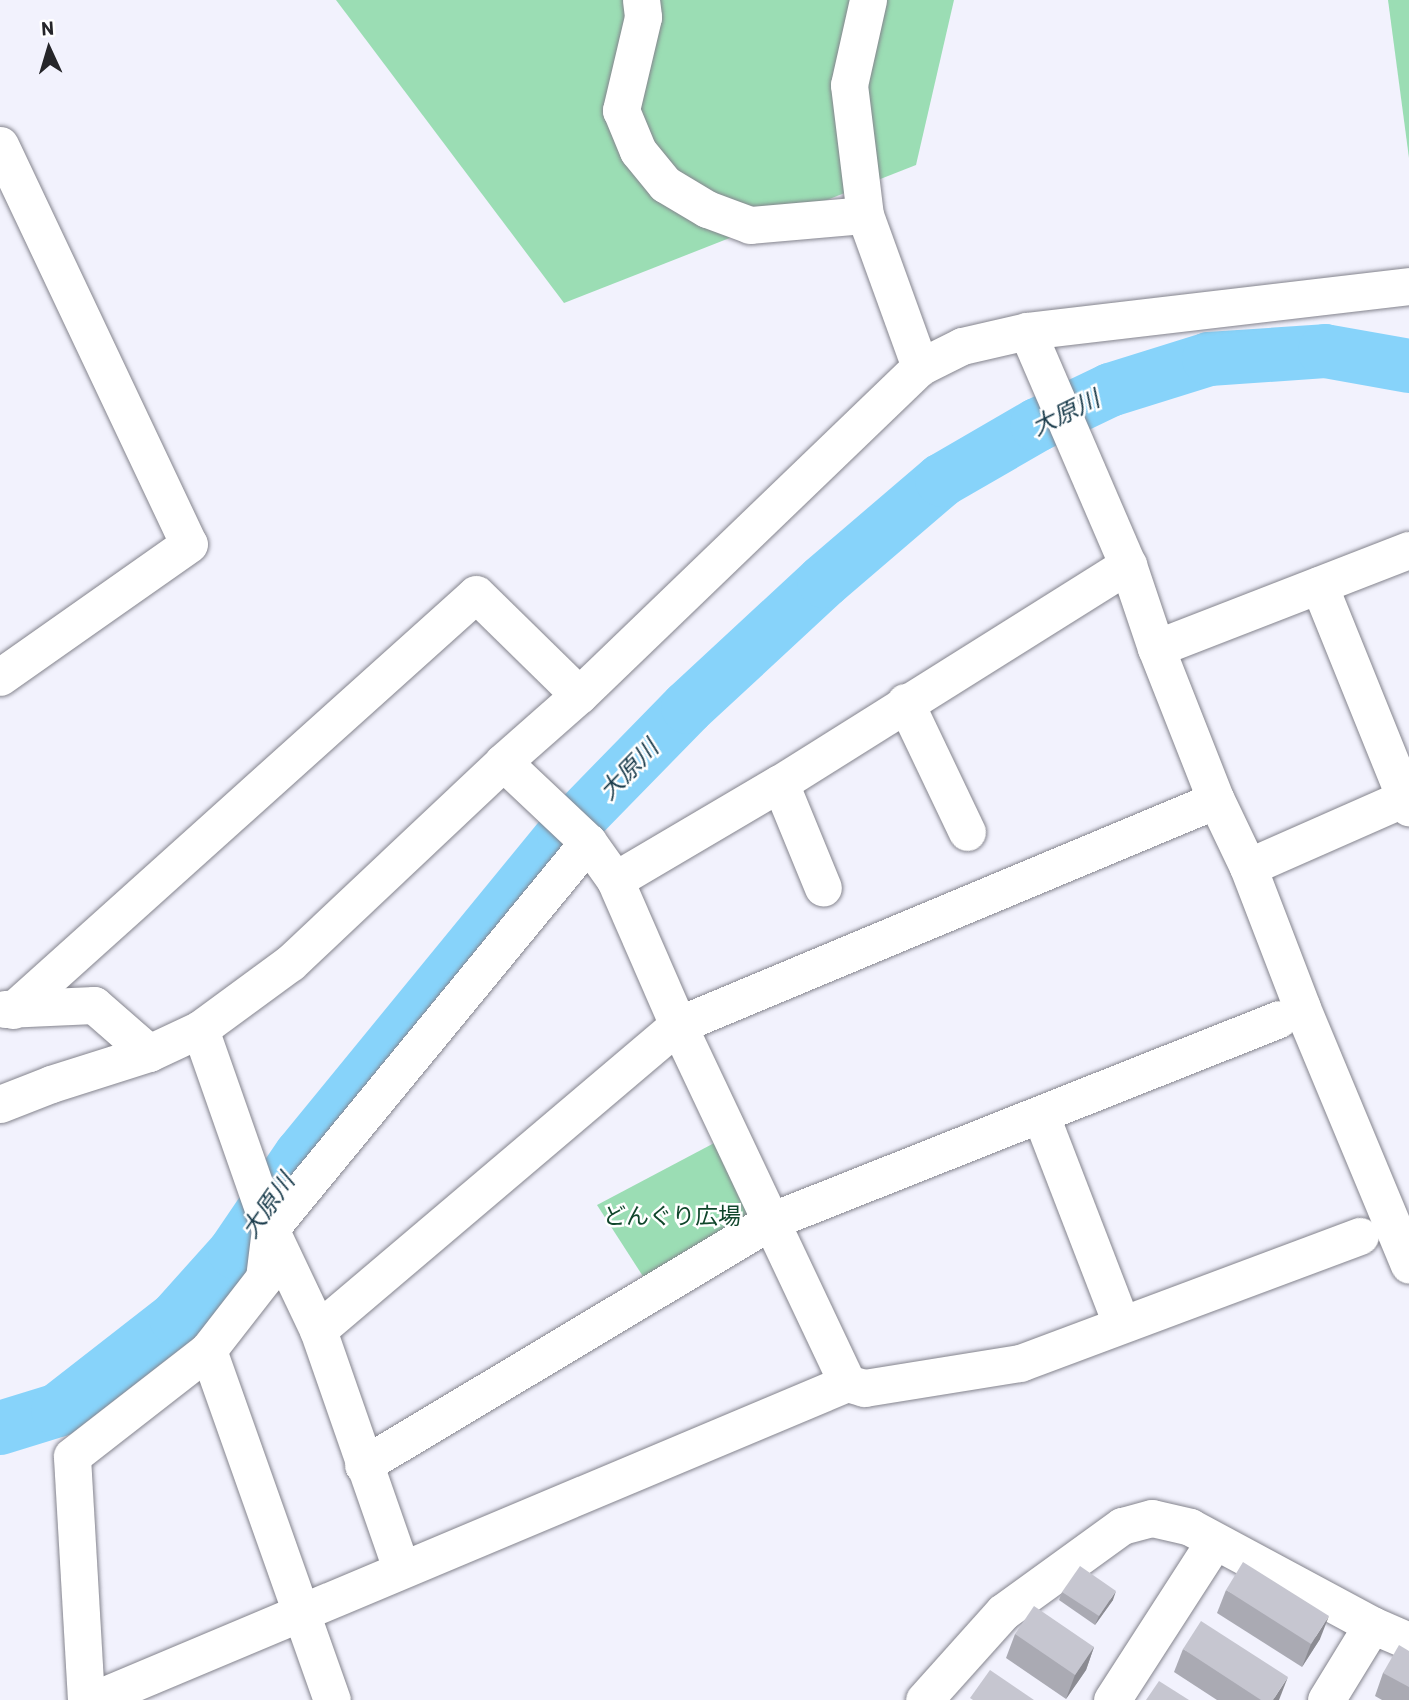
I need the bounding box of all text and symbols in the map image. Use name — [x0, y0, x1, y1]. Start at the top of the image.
north arrow — [14, 14, 84, 84]
text: N — [40, 16, 55, 39]
water label: 大原川 — [1026, 383, 1104, 441]
water label: 大原川 — [593, 733, 663, 805]
water label: 大原川 — [235, 1167, 299, 1243]
park label: どんぐり広場 — [603, 1201, 741, 1229]

